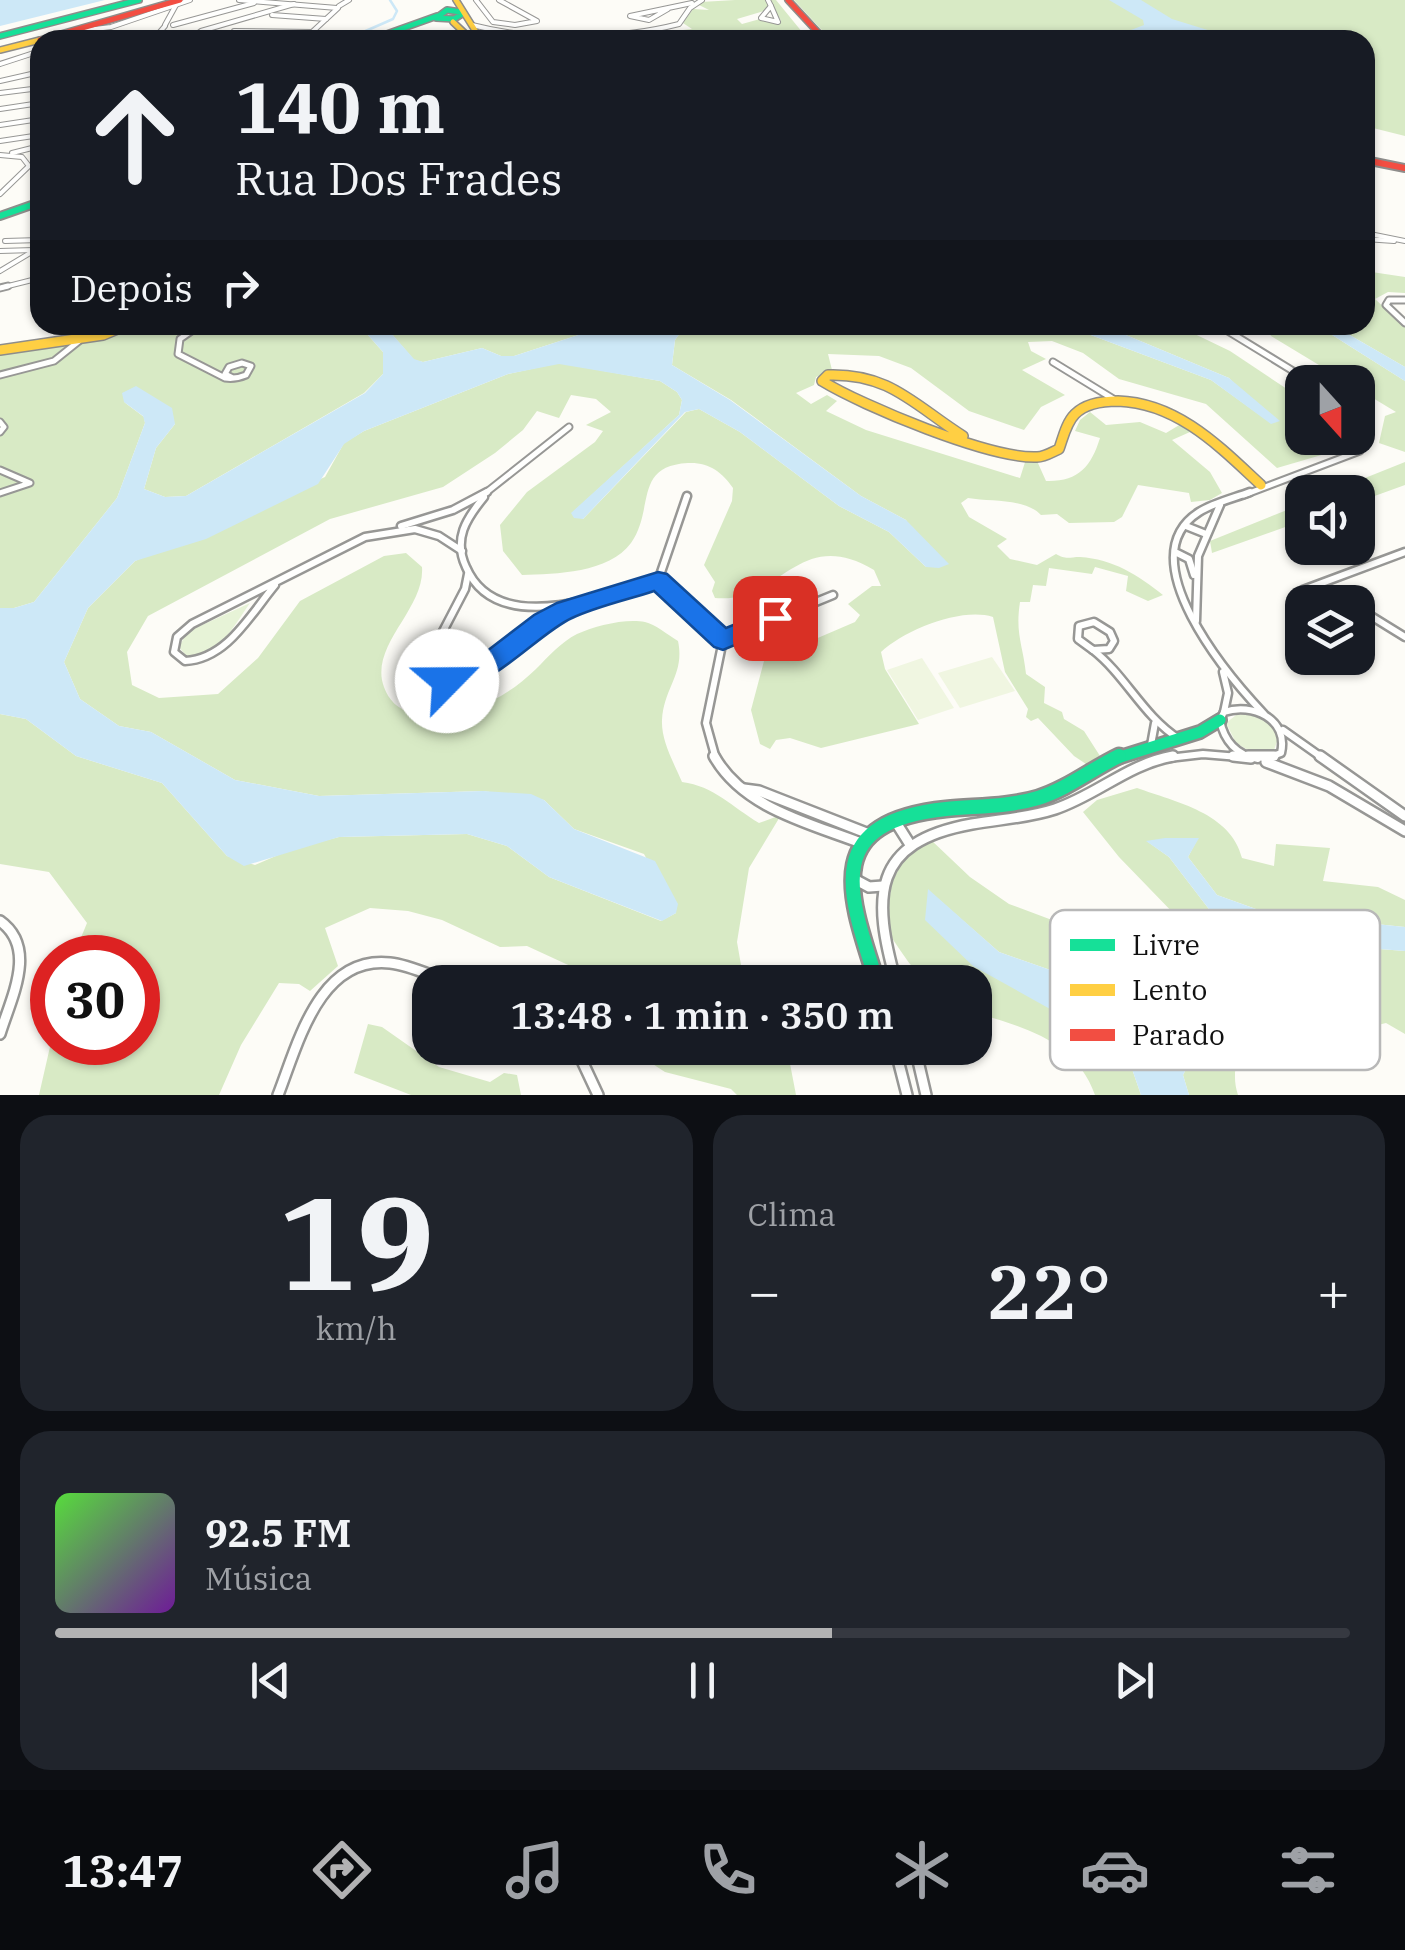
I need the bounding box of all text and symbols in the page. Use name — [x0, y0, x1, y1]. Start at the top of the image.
text: 140 m — [235, 61, 445, 152]
icon: ahead — [70, 70, 200, 200]
text: Rua Dos Frades — [235, 149, 562, 207]
icon: right — [213, 260, 268, 315]
text: Depois — [70, 263, 193, 312]
north arrow — [1285, 365, 1375, 455]
map controls — [1285, 365, 1375, 675]
button: sound — [1285, 475, 1375, 565]
pin — [733, 576, 818, 661]
button: layers — [1285, 585, 1375, 675]
icon: arrive — [748, 591, 803, 646]
position arrow — [395, 629, 499, 733]
legend — [1050, 910, 1380, 1070]
text: Livre — [1132, 926, 1200, 963]
speed limit sign: 30 — [30, 935, 160, 1065]
text: Lento — [1132, 971, 1207, 1008]
text: 13:48 · 1 min · 350 m — [510, 990, 894, 1039]
text: Parado — [1132, 1016, 1225, 1053]
text: 19 — [278, 1157, 434, 1326]
text: Clima — [748, 1193, 836, 1235]
text: 22° — [986, 1242, 1111, 1340]
text: − — [748, 1256, 781, 1327]
text: + — [1317, 1256, 1350, 1327]
text: km/h — [316, 1307, 397, 1349]
text: 92.5 FM — [205, 1508, 351, 1557]
text: Música — [205, 1557, 312, 1599]
icon: previous — [243, 1653, 298, 1708]
icon: pause — [675, 1653, 730, 1708]
icon: next — [1107, 1653, 1162, 1708]
icon: directions — [307, 1835, 377, 1905]
icon: music — [500, 1835, 570, 1905]
icon: phone — [693, 1835, 763, 1905]
icon: climate — [887, 1835, 957, 1905]
icon: car — [1080, 1835, 1150, 1905]
icon: filters — [1273, 1835, 1343, 1905]
text: 13:47 — [62, 1841, 183, 1899]

